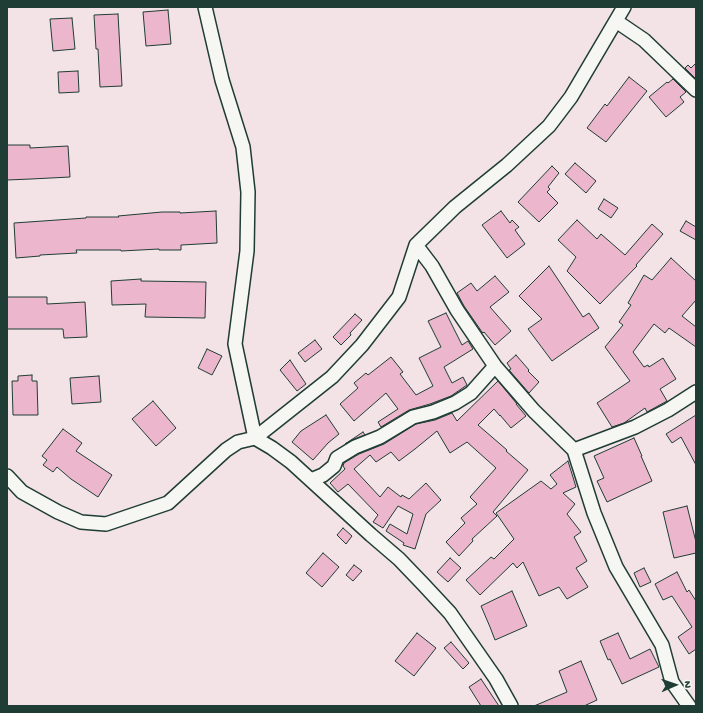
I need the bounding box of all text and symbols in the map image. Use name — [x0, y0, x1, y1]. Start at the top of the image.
north arrow — [655, 665, 695, 705]
text: N — [681, 681, 693, 688]

